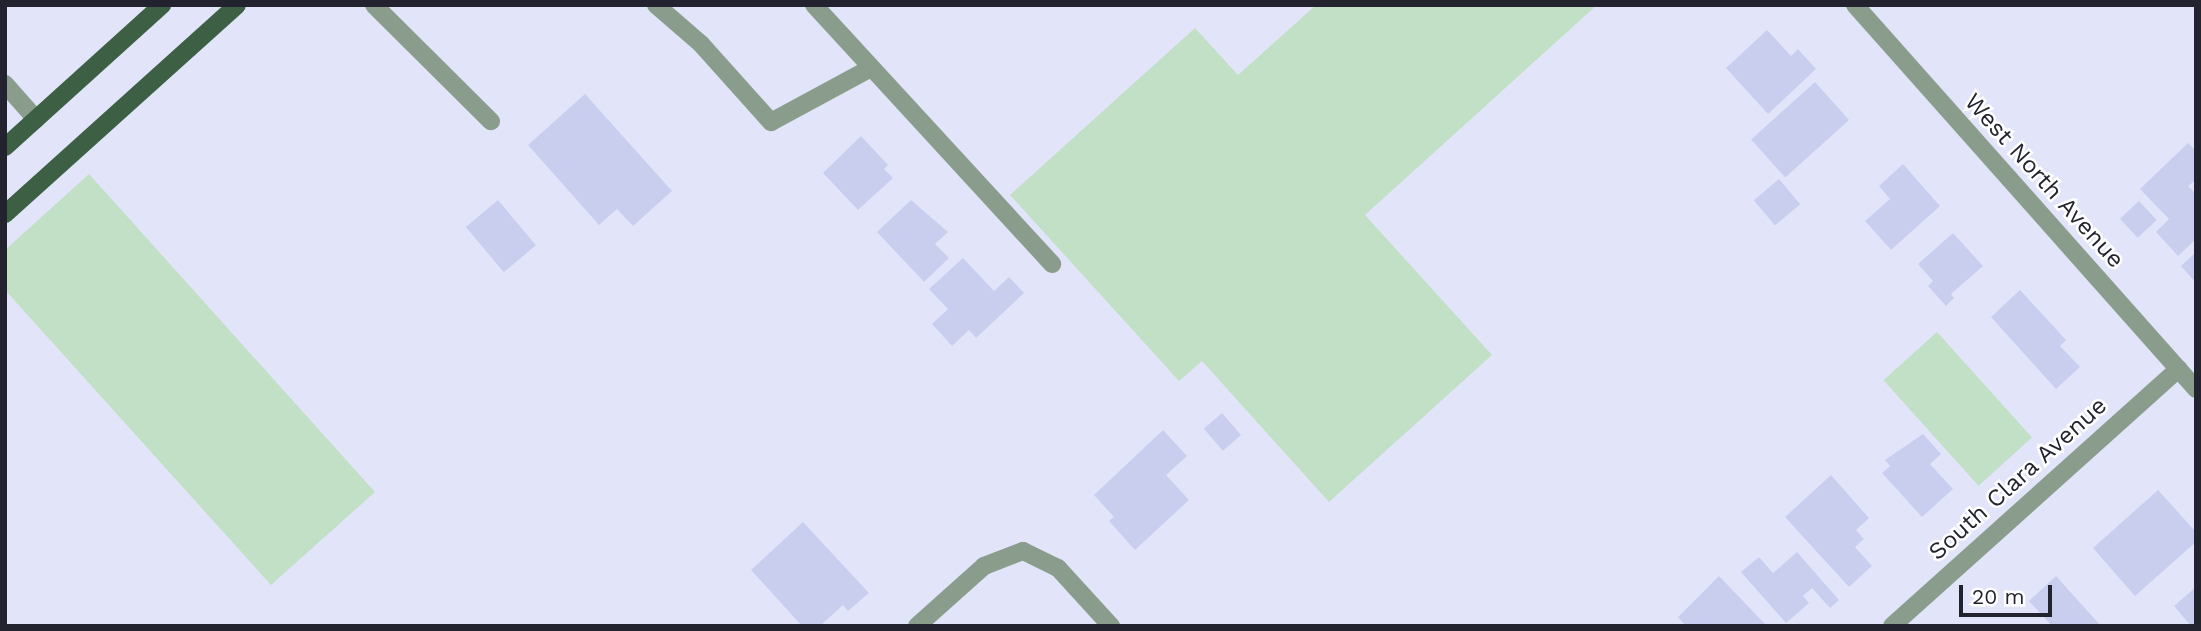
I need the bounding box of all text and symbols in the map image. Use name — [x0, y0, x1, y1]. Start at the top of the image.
street label: West North Avenue — [1958, 87, 2130, 275]
street label: South Clara Avenue — [1922, 391, 2114, 567]
scale bar — [1963, 572, 2056, 616]
text: 20 m — [1972, 584, 2024, 609]

